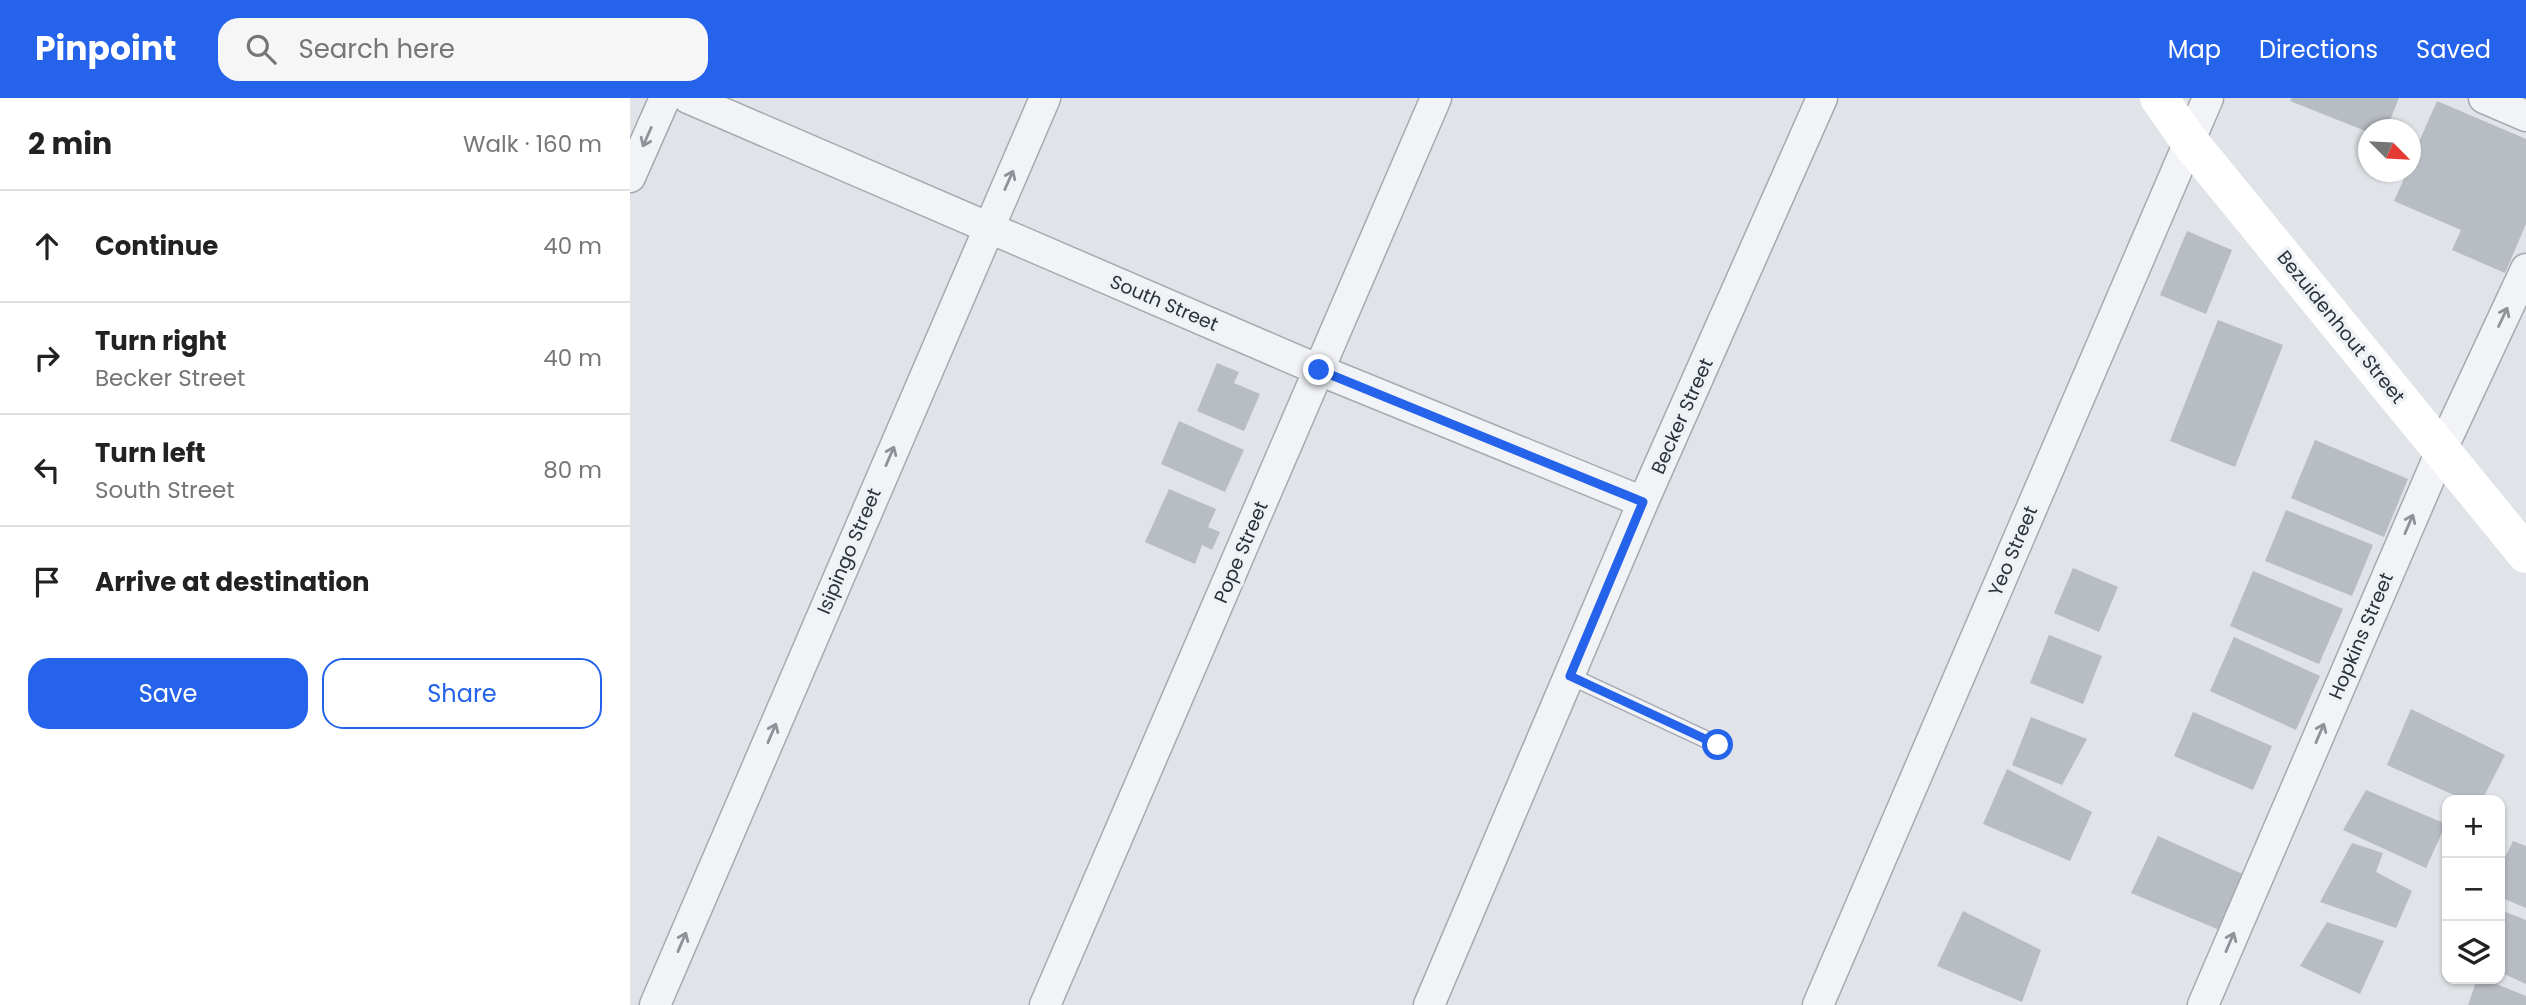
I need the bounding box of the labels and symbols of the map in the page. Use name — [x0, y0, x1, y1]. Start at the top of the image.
north arrow — [2358, 119, 2421, 182]
one-way arrow — [640, 126, 653, 148]
one-way arrow — [1003, 170, 1016, 191]
street label: Bezuidenhout Street — [2271, 245, 2411, 409]
street label: South Street — [1106, 268, 1222, 338]
one-way arrow — [2497, 307, 2511, 328]
route end — [1303, 354, 1334, 385]
street label: Becker Street — [1644, 354, 1720, 478]
one-way arrow — [884, 446, 897, 468]
street label: Isipingo Street — [810, 484, 888, 618]
street label: Pope Street — [1207, 497, 1275, 607]
street label: Yeo Street — [1982, 502, 2044, 600]
one-way arrow — [2404, 514, 2417, 536]
street label: Hopkins Street — [2322, 568, 2400, 704]
one-way arrow — [766, 723, 779, 744]
one-way arrow — [2314, 723, 2327, 745]
route start — [1702, 729, 1733, 760]
one-way arrow — [676, 932, 689, 954]
one-way arrow — [2224, 932, 2237, 954]

